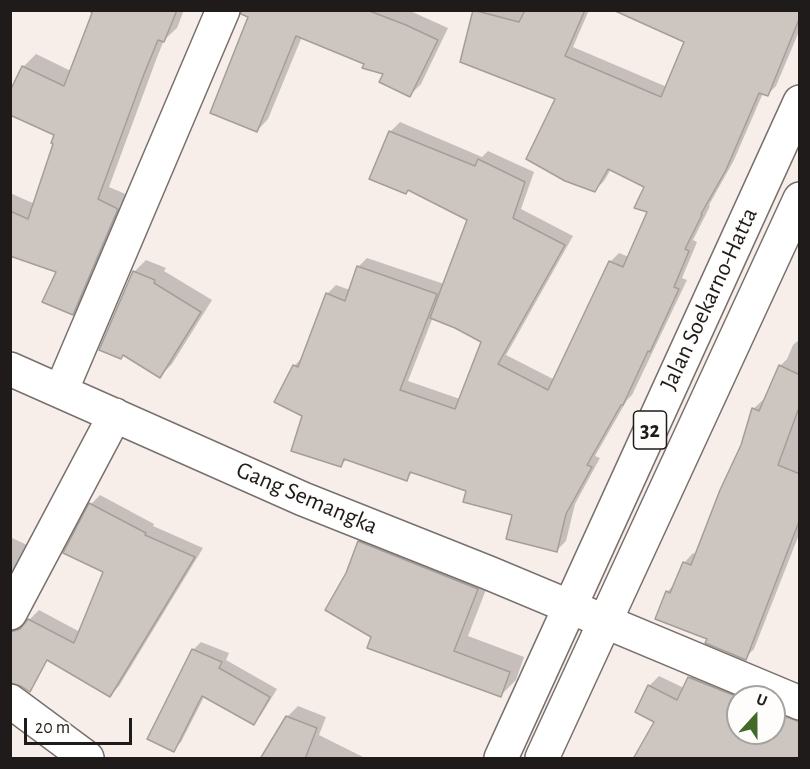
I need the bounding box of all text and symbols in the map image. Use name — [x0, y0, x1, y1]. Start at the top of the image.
street label: Jalan Soekarno-Hatta — [654, 203, 764, 395]
road number: 32 — [634, 411, 666, 449]
street label: Gang Semangka — [232, 455, 382, 541]
north arrow — [726, 685, 786, 745]
text: U — [754, 691, 769, 709]
scale bar — [27, 706, 135, 744]
text: 20 m — [35, 719, 70, 737]

